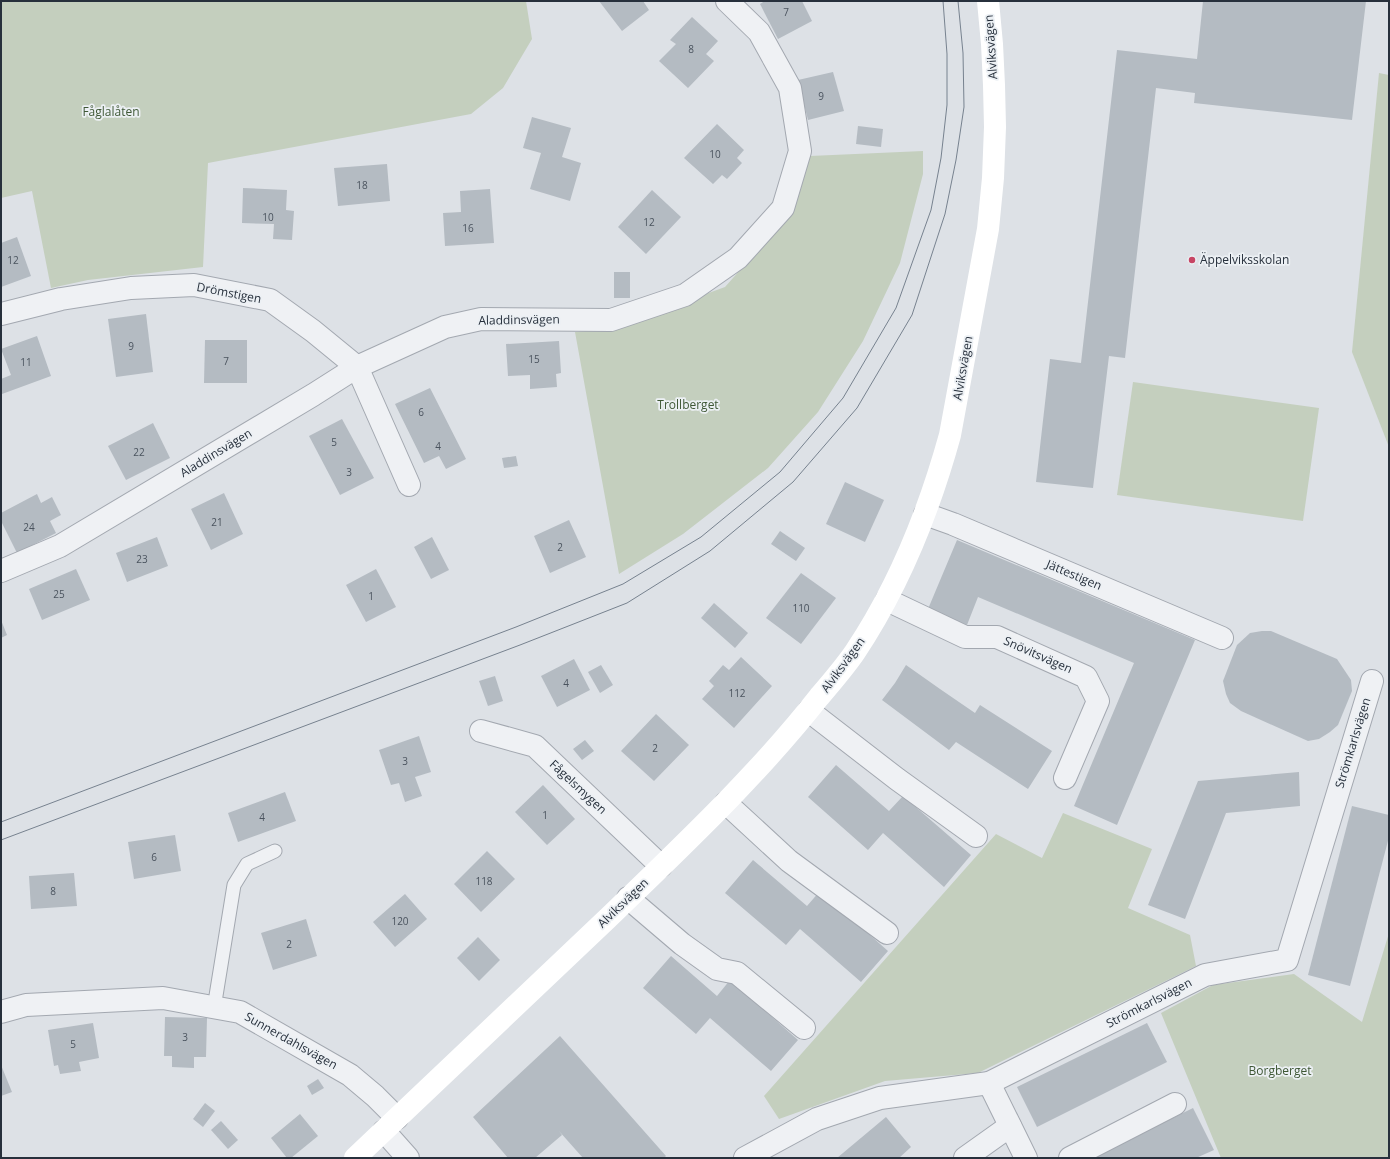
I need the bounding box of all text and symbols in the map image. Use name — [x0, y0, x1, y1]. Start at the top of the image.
house number: 7 — [783, 5, 789, 19]
street label: Alviksvägen — [980, 14, 1001, 80]
house number: 8 — [688, 42, 694, 56]
house number: 9 — [818, 89, 824, 103]
park label: Fåglalåten — [82, 103, 140, 120]
house number: 10 — [709, 147, 721, 161]
house number: 18 — [356, 178, 368, 192]
house number: 10 — [262, 210, 274, 224]
house number: 12 — [643, 215, 655, 229]
house number: 16 — [462, 221, 474, 235]
place label: Äppelviksskolan — [1200, 251, 1289, 268]
house number: 12 — [7, 253, 19, 267]
marker: Äppelviksskolan — [1187, 255, 1197, 265]
street label: Drömstigen — [195, 278, 263, 307]
street label: Aladdinsvägen — [478, 310, 560, 329]
street label: Alviksvägen — [948, 334, 977, 401]
house number: 9 — [128, 339, 134, 353]
house number: 15 — [528, 352, 540, 366]
house number: 7 — [223, 354, 229, 368]
house number: 11 — [20, 355, 32, 369]
park label: Trollberget — [657, 396, 719, 413]
house number: 6 — [418, 405, 424, 419]
street label: Aladdinsvägen — [176, 424, 255, 481]
house number: 5 — [331, 435, 337, 449]
house number: 4 — [435, 439, 441, 453]
house number: 22 — [133, 445, 145, 459]
house number: 3 — [346, 465, 352, 479]
house number: 21 — [211, 515, 223, 529]
house number: 24 — [23, 520, 35, 534]
house number: 2 — [557, 540, 563, 554]
house number: 23 — [136, 552, 148, 566]
street label: Jättestigen — [1043, 555, 1105, 594]
house number: 25 — [53, 587, 65, 601]
house number: 1 — [368, 589, 374, 603]
house number: 110 — [792, 601, 810, 615]
street label: Snövitsvägen — [1001, 632, 1075, 677]
street label: Alviksvägen — [817, 633, 869, 696]
house number: 4 — [563, 676, 569, 690]
house number: 112 — [728, 686, 746, 700]
street label: Strömkarlsvägen — [1331, 695, 1374, 790]
house number: 2 — [652, 741, 658, 755]
house number: 3 — [402, 754, 408, 768]
street label: Fågelsmygen — [546, 756, 611, 818]
house number: 1 — [542, 808, 548, 822]
house number: 4 — [259, 810, 265, 824]
house number: 6 — [151, 850, 157, 864]
house number: 118 — [475, 874, 493, 888]
street label: Alviksvägen — [593, 874, 652, 931]
house number: 8 — [50, 884, 56, 898]
house number: 120 — [391, 914, 409, 928]
house number: 2 — [286, 937, 292, 951]
street label: Strömkarlsvägen — [1103, 974, 1195, 1031]
street label: Sunnerdahlsvägen — [242, 1008, 341, 1073]
house number: 3 — [182, 1030, 188, 1044]
house number: 5 — [70, 1037, 76, 1051]
park label: Borgberget — [1249, 1062, 1311, 1079]

